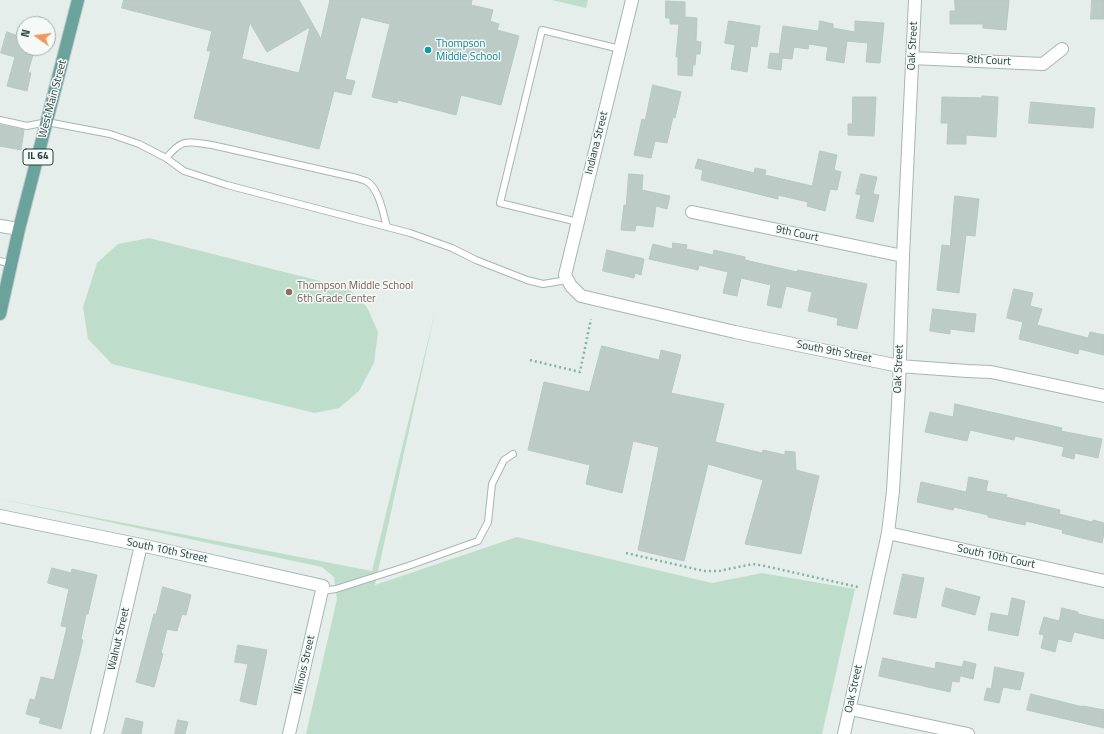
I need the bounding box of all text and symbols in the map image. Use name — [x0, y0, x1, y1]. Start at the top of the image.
north arrow — [16, 16, 56, 56]
street label: Oak Street — [905, 21, 921, 71]
text: N — [17, 28, 34, 39]
place label: Thompson Middle School — [436, 37, 501, 63]
marker: Thompson Middle School — [423, 45, 433, 55]
street label: 8th Court — [967, 53, 1011, 69]
street label: West Main Street — [36, 58, 70, 140]
street label: Indiana Street — [583, 110, 611, 176]
road number: IL 64 — [23, 149, 53, 165]
street label: 9th Court — [774, 223, 820, 245]
place label: Thompson Middle School 6th Grade Center — [297, 279, 413, 305]
marker: Thompson Middle School 6th Grade Center — [284, 287, 294, 297]
street label: South 9th Street — [795, 338, 873, 366]
street label: Oak Street — [892, 344, 906, 394]
street label: South 10th Street — [125, 536, 209, 566]
street label: South 10th Court — [956, 542, 1036, 572]
street label: Walnut Street — [105, 606, 133, 672]
street label: Illinois Street — [292, 634, 318, 696]
street label: Oak Street — [842, 664, 866, 714]

